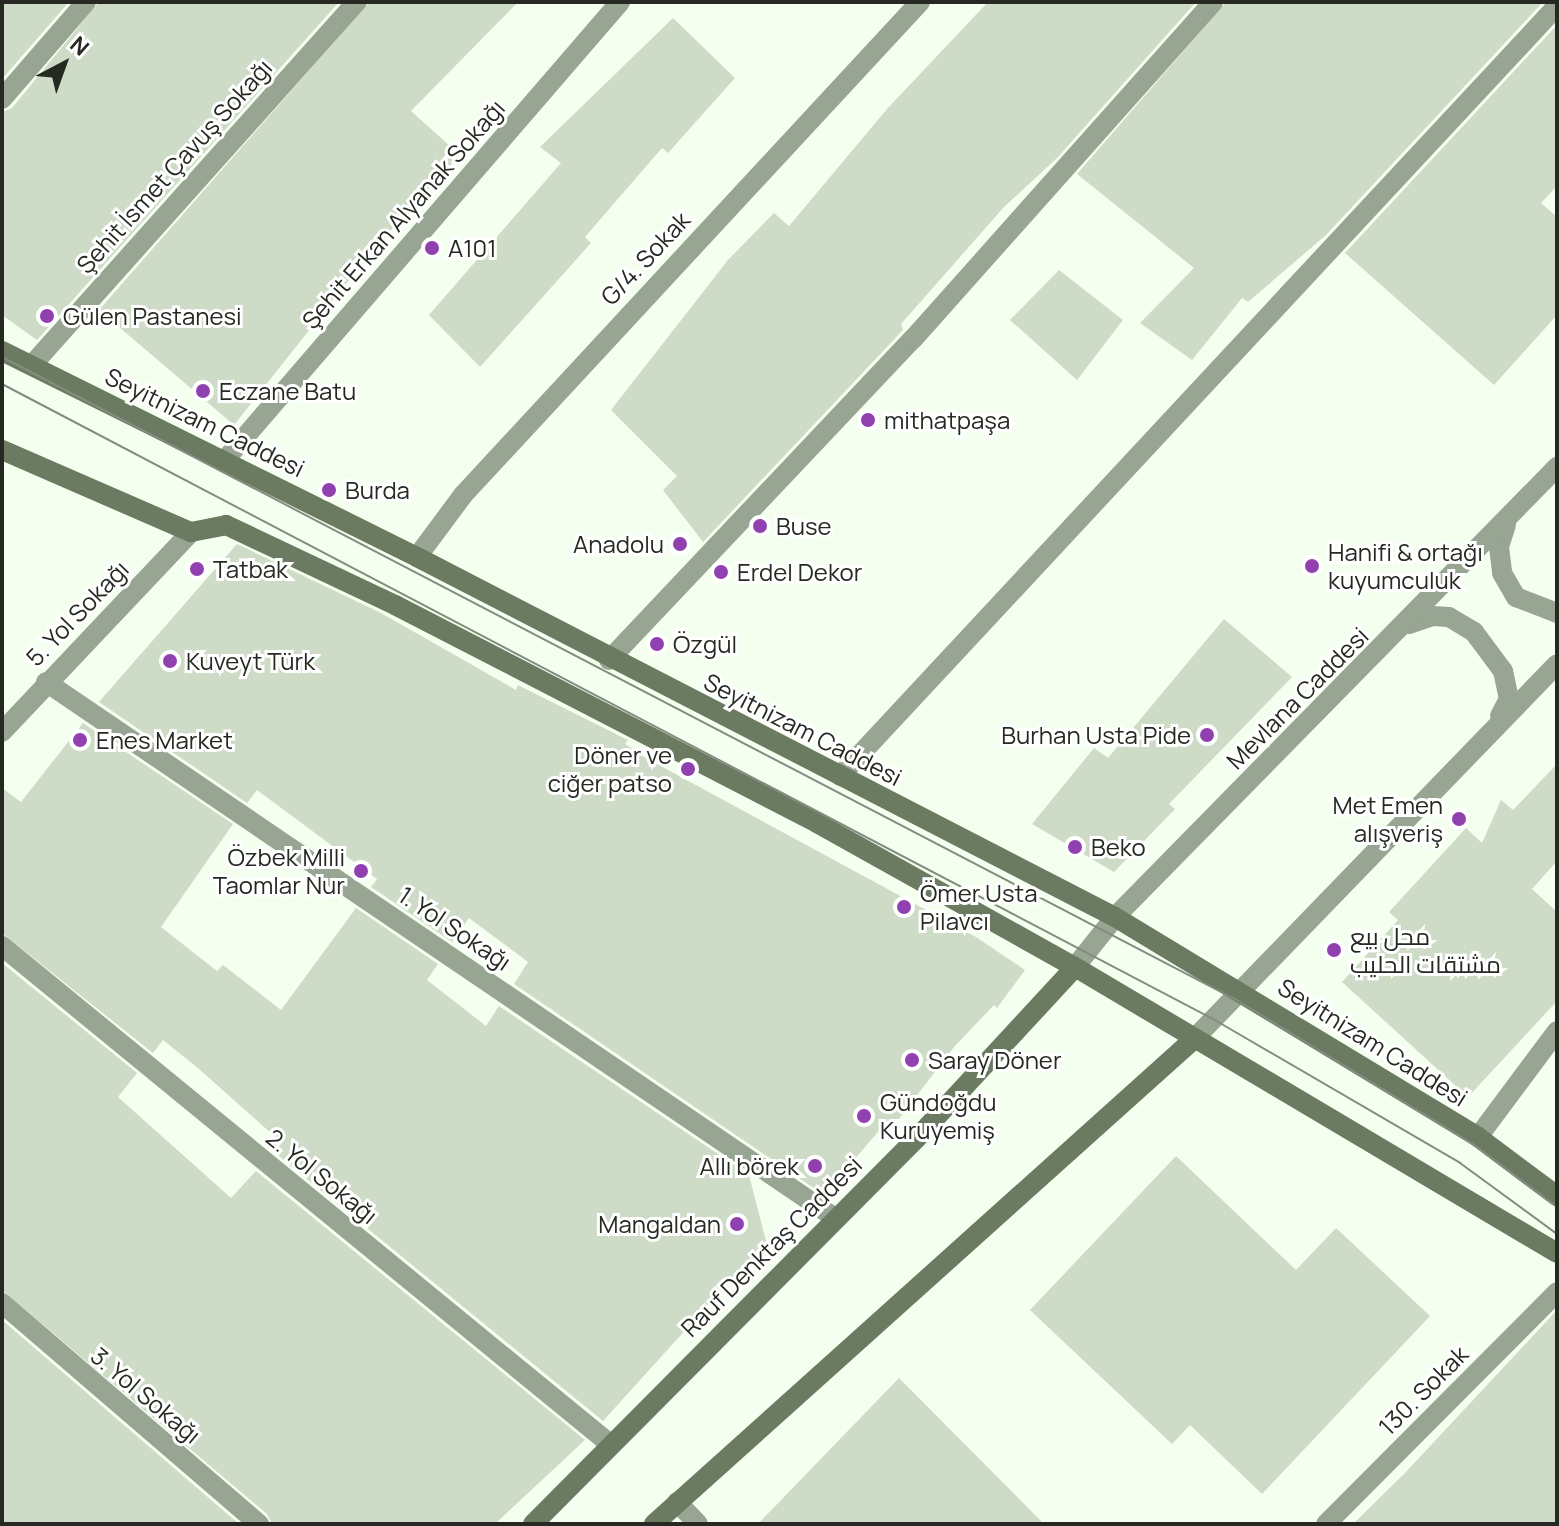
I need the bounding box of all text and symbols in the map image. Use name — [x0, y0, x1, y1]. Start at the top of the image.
north arrow — [24, 24, 104, 104]
text: N — [64, 29, 96, 62]
street label: Şehit İsmet Çavuş Sokağı — [70, 53, 278, 279]
street label: Şehit Erkan Alyanak Sokağı — [296, 93, 510, 335]
street label: G/4. Sokak — [595, 205, 695, 311]
place label: A101 — [448, 234, 497, 262]
marker: A101 — [423, 239, 441, 257]
place label: Gülen Pastanesi — [63, 302, 242, 330]
marker: Gülen Pastanesi — [38, 307, 56, 325]
street label: Seyitnizam Caddesi — [101, 361, 309, 483]
place label: Eczane Batu — [219, 377, 356, 405]
marker: Eczane Batu — [194, 382, 212, 400]
place label: mithatpaşa — [884, 406, 1010, 434]
marker: mithatpaşa — [859, 411, 877, 429]
place label: Burda — [345, 476, 410, 504]
marker: Burda — [320, 481, 338, 499]
place label: Buse — [776, 512, 832, 540]
marker: Buse — [751, 517, 769, 535]
place label: Anadolu — [573, 530, 664, 558]
marker: Anadolu — [671, 535, 689, 553]
place label: Hanifi & ortağı kuyumculuk — [1328, 538, 1483, 594]
street label: 5. Yol Sokağı — [20, 555, 134, 671]
place label: Tatbak — [213, 555, 288, 583]
marker: Hanifi & ortağı kuyumculuk — [1303, 557, 1321, 575]
place label: Erdel Dekor — [737, 558, 862, 586]
marker: Tatbak — [188, 560, 206, 578]
marker: Erdel Dekor — [712, 563, 730, 581]
street label: Mevlana Caddesi — [1220, 621, 1374, 775]
place label: Özgül — [673, 630, 737, 658]
marker: Özgül — [648, 635, 666, 653]
place label: Kuveyt Türk — [186, 647, 315, 675]
marker: Kuveyt Türk — [161, 652, 179, 670]
street label: Seyitnizam Caddesi — [699, 667, 907, 791]
place label: Burhan Usta Pide — [1001, 721, 1191, 749]
place label: Enes Market — [96, 726, 233, 754]
marker: Burhan Usta Pide — [1198, 726, 1216, 744]
marker: Enes Market — [71, 731, 89, 749]
place label: Döner ve ciğer patso — [548, 741, 672, 797]
marker: Döner ve ciğer patso — [679, 760, 697, 778]
place label: Met Emen alışveriş — [1333, 791, 1443, 847]
marker: Met Emen alışveriş — [1450, 810, 1468, 828]
place label: Beko — [1091, 833, 1146, 861]
marker: Beko — [1066, 838, 1084, 856]
place label: Özbek Milli Taomlar Nur — [213, 843, 345, 899]
marker: Özbek Milli Taomlar Nur — [352, 862, 370, 880]
place label: Ömer Usta Pilavcı — [920, 879, 1038, 935]
street label: 1. Yol Sokağı — [393, 880, 517, 976]
marker: Ömer Usta Pilavcı — [895, 898, 913, 916]
place label: محل بيع مشتقات الحليب — [1350, 922, 1501, 978]
marker: محل بيع مشتقات الحليب — [1325, 941, 1343, 959]
street label: Seyitnizam Caddesi — [1273, 972, 1473, 1112]
place label: Saray Döner — [928, 1046, 1062, 1074]
marker: Saray Döner — [903, 1051, 921, 1069]
place label: Gündoğdu Kuruyemiş — [880, 1088, 996, 1144]
marker: Gündoğdu Kuruyemiş — [855, 1107, 873, 1125]
street label: 2. Yol Sokağı — [261, 1122, 383, 1230]
street label: Rauf Denktaş Caddesi — [675, 1150, 867, 1342]
place label: Allı börek — [699, 1152, 799, 1180]
marker: Allı börek — [806, 1157, 824, 1175]
place label: Mangaldan — [598, 1210, 721, 1238]
marker: Mangaldan — [728, 1215, 746, 1233]
street label: 130. Sokak — [1372, 1339, 1474, 1441]
street label: 3. Yol Sokağı — [85, 1341, 207, 1449]

